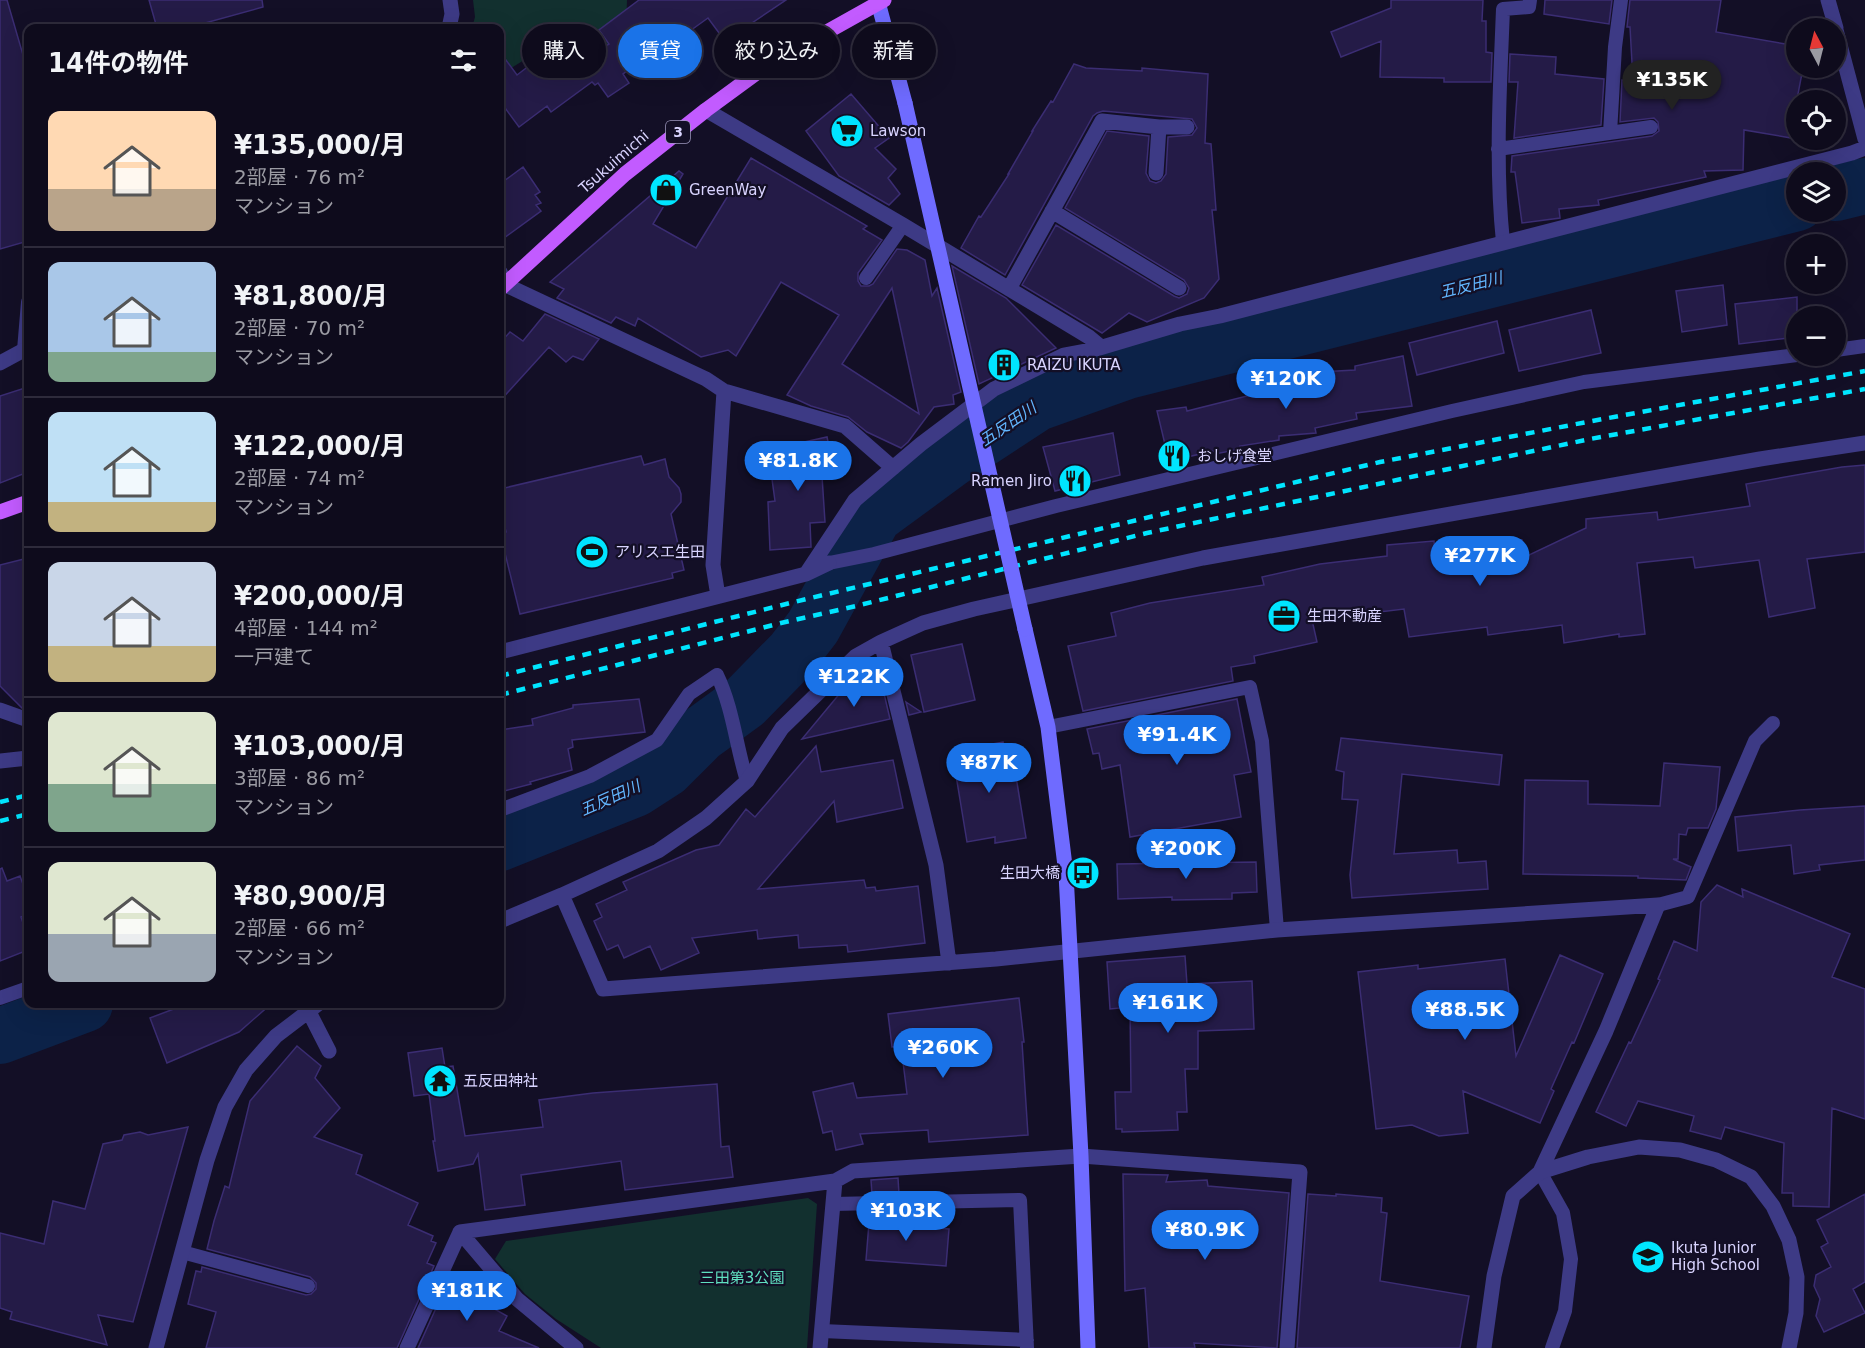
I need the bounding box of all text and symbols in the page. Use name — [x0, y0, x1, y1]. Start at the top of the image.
north arrow — [1786, 18, 1846, 78]
map controls — [1786, 18, 1846, 366]
chip: 購入 — [522, 24, 606, 78]
chip: 賃貸 — [618, 24, 702, 78]
chip: 絞り込み — [714, 24, 840, 78]
chip: 新着 — [852, 24, 936, 78]
icon: filters — [447, 44, 480, 77]
text: 14件の物件 — [48, 48, 188, 78]
pin: ¥135K — [1630, 60, 1714, 111]
text: ¥135K — [1636, 67, 1708, 91]
button: locate — [1786, 90, 1846, 150]
supermarket icon: Lawson — [829, 113, 865, 149]
road number: 3 — [666, 121, 690, 143]
place label: Lawson — [870, 122, 926, 140]
street label: Tsukuimichi — [575, 127, 653, 198]
text: ¥135,000/月 — [234, 130, 406, 160]
icon: home — [96, 135, 168, 207]
button: layers — [1786, 162, 1846, 222]
text: 2部屋 · 76 m² — [234, 165, 365, 189]
shop icon: GreenWay — [648, 172, 684, 208]
place label: GreenWay — [689, 181, 766, 199]
text: マンション — [234, 194, 334, 218]
button: + — [1786, 234, 1846, 294]
water label: 五反田川 — [1438, 268, 1506, 302]
text: ¥81,800/月 — [234, 281, 388, 311]
icon: home — [96, 286, 168, 358]
button: − — [1786, 306, 1846, 366]
text: 2部屋 · 70 m² — [234, 316, 365, 340]
text: マンション — [234, 345, 334, 369]
building icon: RAIZU IKUTA — [986, 347, 1022, 383]
place label: RAIZU IKUTA — [1027, 356, 1121, 374]
pin: ¥120K — [1244, 359, 1328, 410]
text: ¥120K — [1250, 366, 1322, 390]
water label: 五反田川 — [976, 397, 1041, 450]
text: ¥122,000/月 — [234, 431, 406, 461]
icon: home — [96, 436, 168, 508]
restaurant icon: おしげ食堂 — [1156, 438, 1192, 474]
pin: ¥81.8K — [749, 441, 847, 492]
place label: おしげ食堂 — [1197, 447, 1272, 465]
text: ¥81.8K — [759, 448, 837, 472]
restaurant icon: Ramen Jiro — [1057, 463, 1093, 499]
text: 2部屋 · 74 m² — [234, 466, 365, 490]
place label: Ramen Jiro — [971, 472, 1052, 490]
text: マンション — [234, 495, 334, 519]
sports icon: アリスエ生田 — [574, 534, 610, 570]
pin: ¥277K — [1438, 536, 1522, 587]
place label: アリスエ生田 — [615, 543, 705, 561]
text: ¥277K — [1444, 543, 1516, 567]
text: ¥200,000/月 — [234, 581, 406, 611]
icon: home — [96, 586, 168, 658]
office icon: 生田不動産 — [1266, 598, 1302, 634]
place label: 生田不動産 — [1307, 607, 1382, 625]
text: 4部屋 · 144 m² — [234, 616, 378, 640]
text: 一戸建て — [234, 645, 314, 669]
pin: ¥122K — [812, 657, 896, 708]
text: ¥122K — [818, 664, 890, 688]
pin: ¥91.4K — [1128, 715, 1226, 766]
text: ¥91.4K — [1138, 722, 1216, 746]
text: ¥103,000/月 — [234, 731, 406, 761]
icon: home — [96, 736, 168, 808]
pin: ¥87K — [953, 743, 1025, 794]
text: ¥87K — [960, 750, 1018, 774]
text: 3部屋 · 86 m² — [234, 766, 365, 790]
water label: 五反田川 — [577, 775, 645, 820]
text: マンション — [234, 795, 334, 819]
pin: ¥200K — [1144, 829, 1228, 880]
text: ¥200K — [1150, 836, 1222, 860]
bus stop icon: 生田大橋 — [1065, 855, 1101, 891]
place label: 生田大橋 — [1000, 864, 1060, 882]
text: ¥80,900/月 — [234, 881, 388, 911]
icon: home — [96, 886, 168, 958]
text: 2部屋 · 66 m² — [234, 916, 365, 940]
text: マンション — [234, 945, 334, 969]
pin: ¥161K — [1126, 983, 1210, 1034]
text: ¥161K — [1132, 990, 1204, 1014]
pin: ¥88.5K — [1416, 990, 1514, 1041]
text: ¥88.5K — [1426, 997, 1504, 1021]
pin: ¥260K — [901, 1028, 985, 1079]
text: ¥260K — [907, 1035, 979, 1059]
temple icon: 五反田神社 — [422, 1063, 458, 1099]
place label: 五反田神社 — [463, 1072, 538, 1090]
pin: ¥103K — [864, 1191, 948, 1242]
text: ¥103K — [870, 1198, 942, 1222]
pin: ¥80.9K — [1156, 1210, 1254, 1261]
text: ¥80.9K — [1166, 1217, 1244, 1241]
school or university icon: Ikuta Junior High School — [1630, 1239, 1666, 1275]
place label: Ikuta Junior High School — [1671, 1239, 1760, 1274]
park label: 三田第3公園 — [700, 1269, 784, 1287]
pin: ¥181K — [425, 1271, 509, 1322]
text: ¥181K — [431, 1278, 503, 1302]

